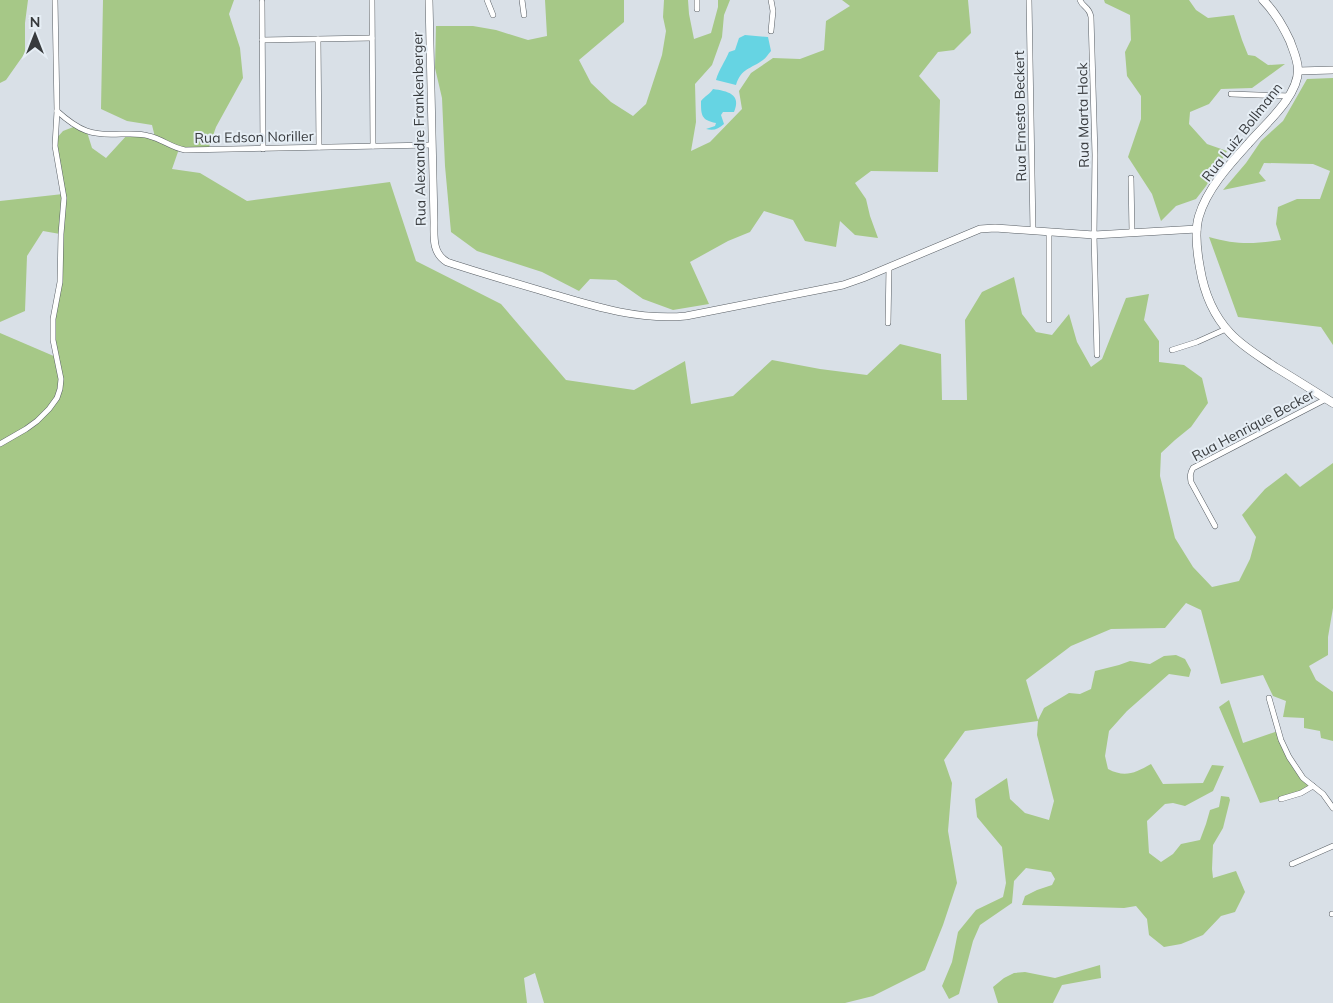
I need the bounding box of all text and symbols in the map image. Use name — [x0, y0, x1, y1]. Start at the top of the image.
north arrow — [10, 10, 60, 60]
text: N — [30, 13, 40, 31]
street label: Rua Alexandre Frankenberger — [408, 31, 430, 226]
street label: Rua Ernesto Beckert — [1010, 50, 1030, 182]
street label: Rua Marta Hock — [1073, 61, 1093, 168]
street label: Rua Luiz Bollmann — [1198, 79, 1286, 185]
street label: Rua Edson Noriller — [194, 127, 315, 147]
street label: Rua Henrique Becker — [1189, 385, 1318, 465]

